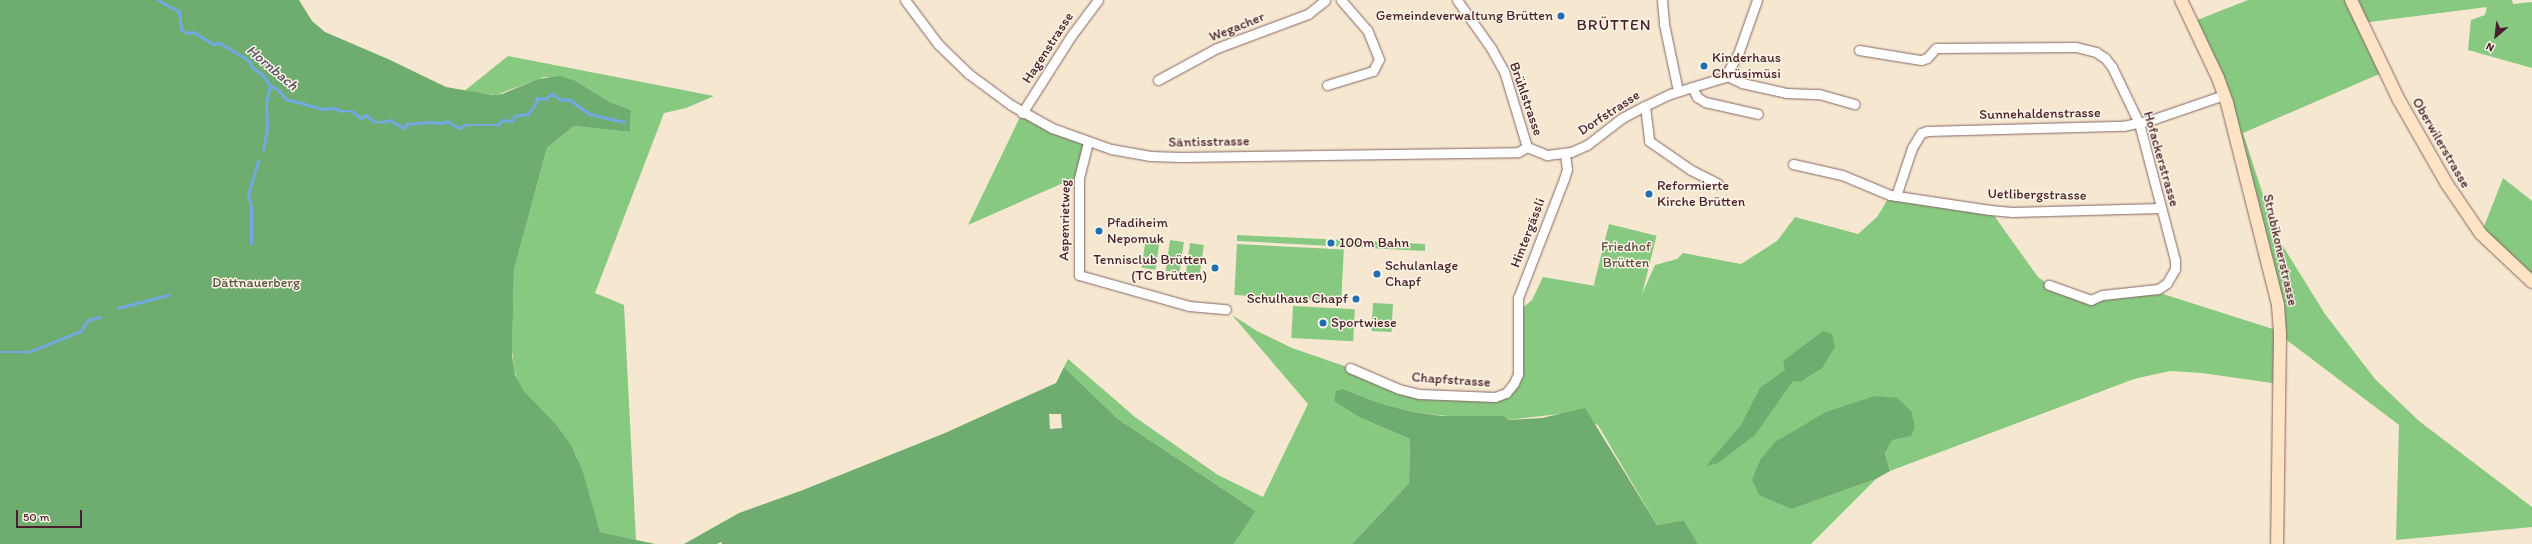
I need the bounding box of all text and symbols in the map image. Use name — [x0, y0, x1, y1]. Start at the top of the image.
street label: Wegacher — [1207, 8, 1267, 46]
place label: Gemeindeverwaltung Brütten — [1376, 8, 1553, 24]
street label: Hagenstrasse — [1019, 9, 1077, 87]
marker: Gemeindeverwaltung Brütten — [1556, 11, 1566, 21]
district label: BRÜTTEN — [1576, 15, 1652, 35]
north arrow — [2476, 16, 2516, 56]
text: N — [2484, 40, 2496, 55]
water label: Hornbach — [242, 41, 302, 95]
place label: Kinderhaus Chrüsimüsi — [1712, 50, 1781, 82]
street label: Brühlstrasse — [1506, 60, 1546, 138]
marker: Kinderhaus Chrüsimüsi — [1699, 61, 1709, 71]
street label: Dorfstrasse — [1575, 87, 1643, 139]
street label: Oberwilerstrasse — [2408, 95, 2474, 191]
street label: Sunnehaldenstrasse — [1979, 105, 2101, 123]
street label: Hofackerstrasse — [2139, 109, 2183, 209]
street label: Säntisstrasse — [1168, 133, 1250, 151]
place label: Reformierte Kirche Brütten — [1657, 178, 1745, 210]
street label: Aspenrietweg — [1056, 179, 1074, 261]
street label: Uetlibergstrasse — [1987, 186, 2087, 204]
marker: Reformierte Kirche Brütten — [1644, 189, 1654, 199]
street label: Strubikonerstrasse — [2259, 192, 2301, 308]
street label: Hintergässli — [1507, 196, 1549, 270]
place label: Pfadiheim Nepomuk — [1107, 215, 1168, 248]
marker: Pfadiheim Nepomuk — [1094, 226, 1104, 236]
place label: 100m Bahn — [1339, 235, 1409, 251]
marker: 100m Bahn — [1326, 238, 1336, 248]
park label: Friedhof Brütten — [1601, 239, 1651, 272]
place label: Tennisclub Brütten (TC Brütten) — [1093, 252, 1207, 284]
place label: Schulanlage Chapf — [1385, 258, 1458, 290]
marker: Tennisclub Brütten (TC Brütten) — [1210, 263, 1220, 273]
marker: Schulanlage Chapf — [1372, 269, 1382, 279]
park label: Dättnauerberg — [212, 275, 300, 291]
place label: Schulhaus Chapf — [1247, 291, 1348, 307]
marker: Schulhaus Chapf — [1351, 294, 1361, 304]
place label: Sportwiese — [1331, 315, 1397, 331]
marker: Sportwiese — [1318, 318, 1328, 328]
street label: Chapfstrasse — [1411, 369, 1491, 391]
scale bar — [18, 502, 84, 528]
text: 50 m — [23, 510, 49, 524]

